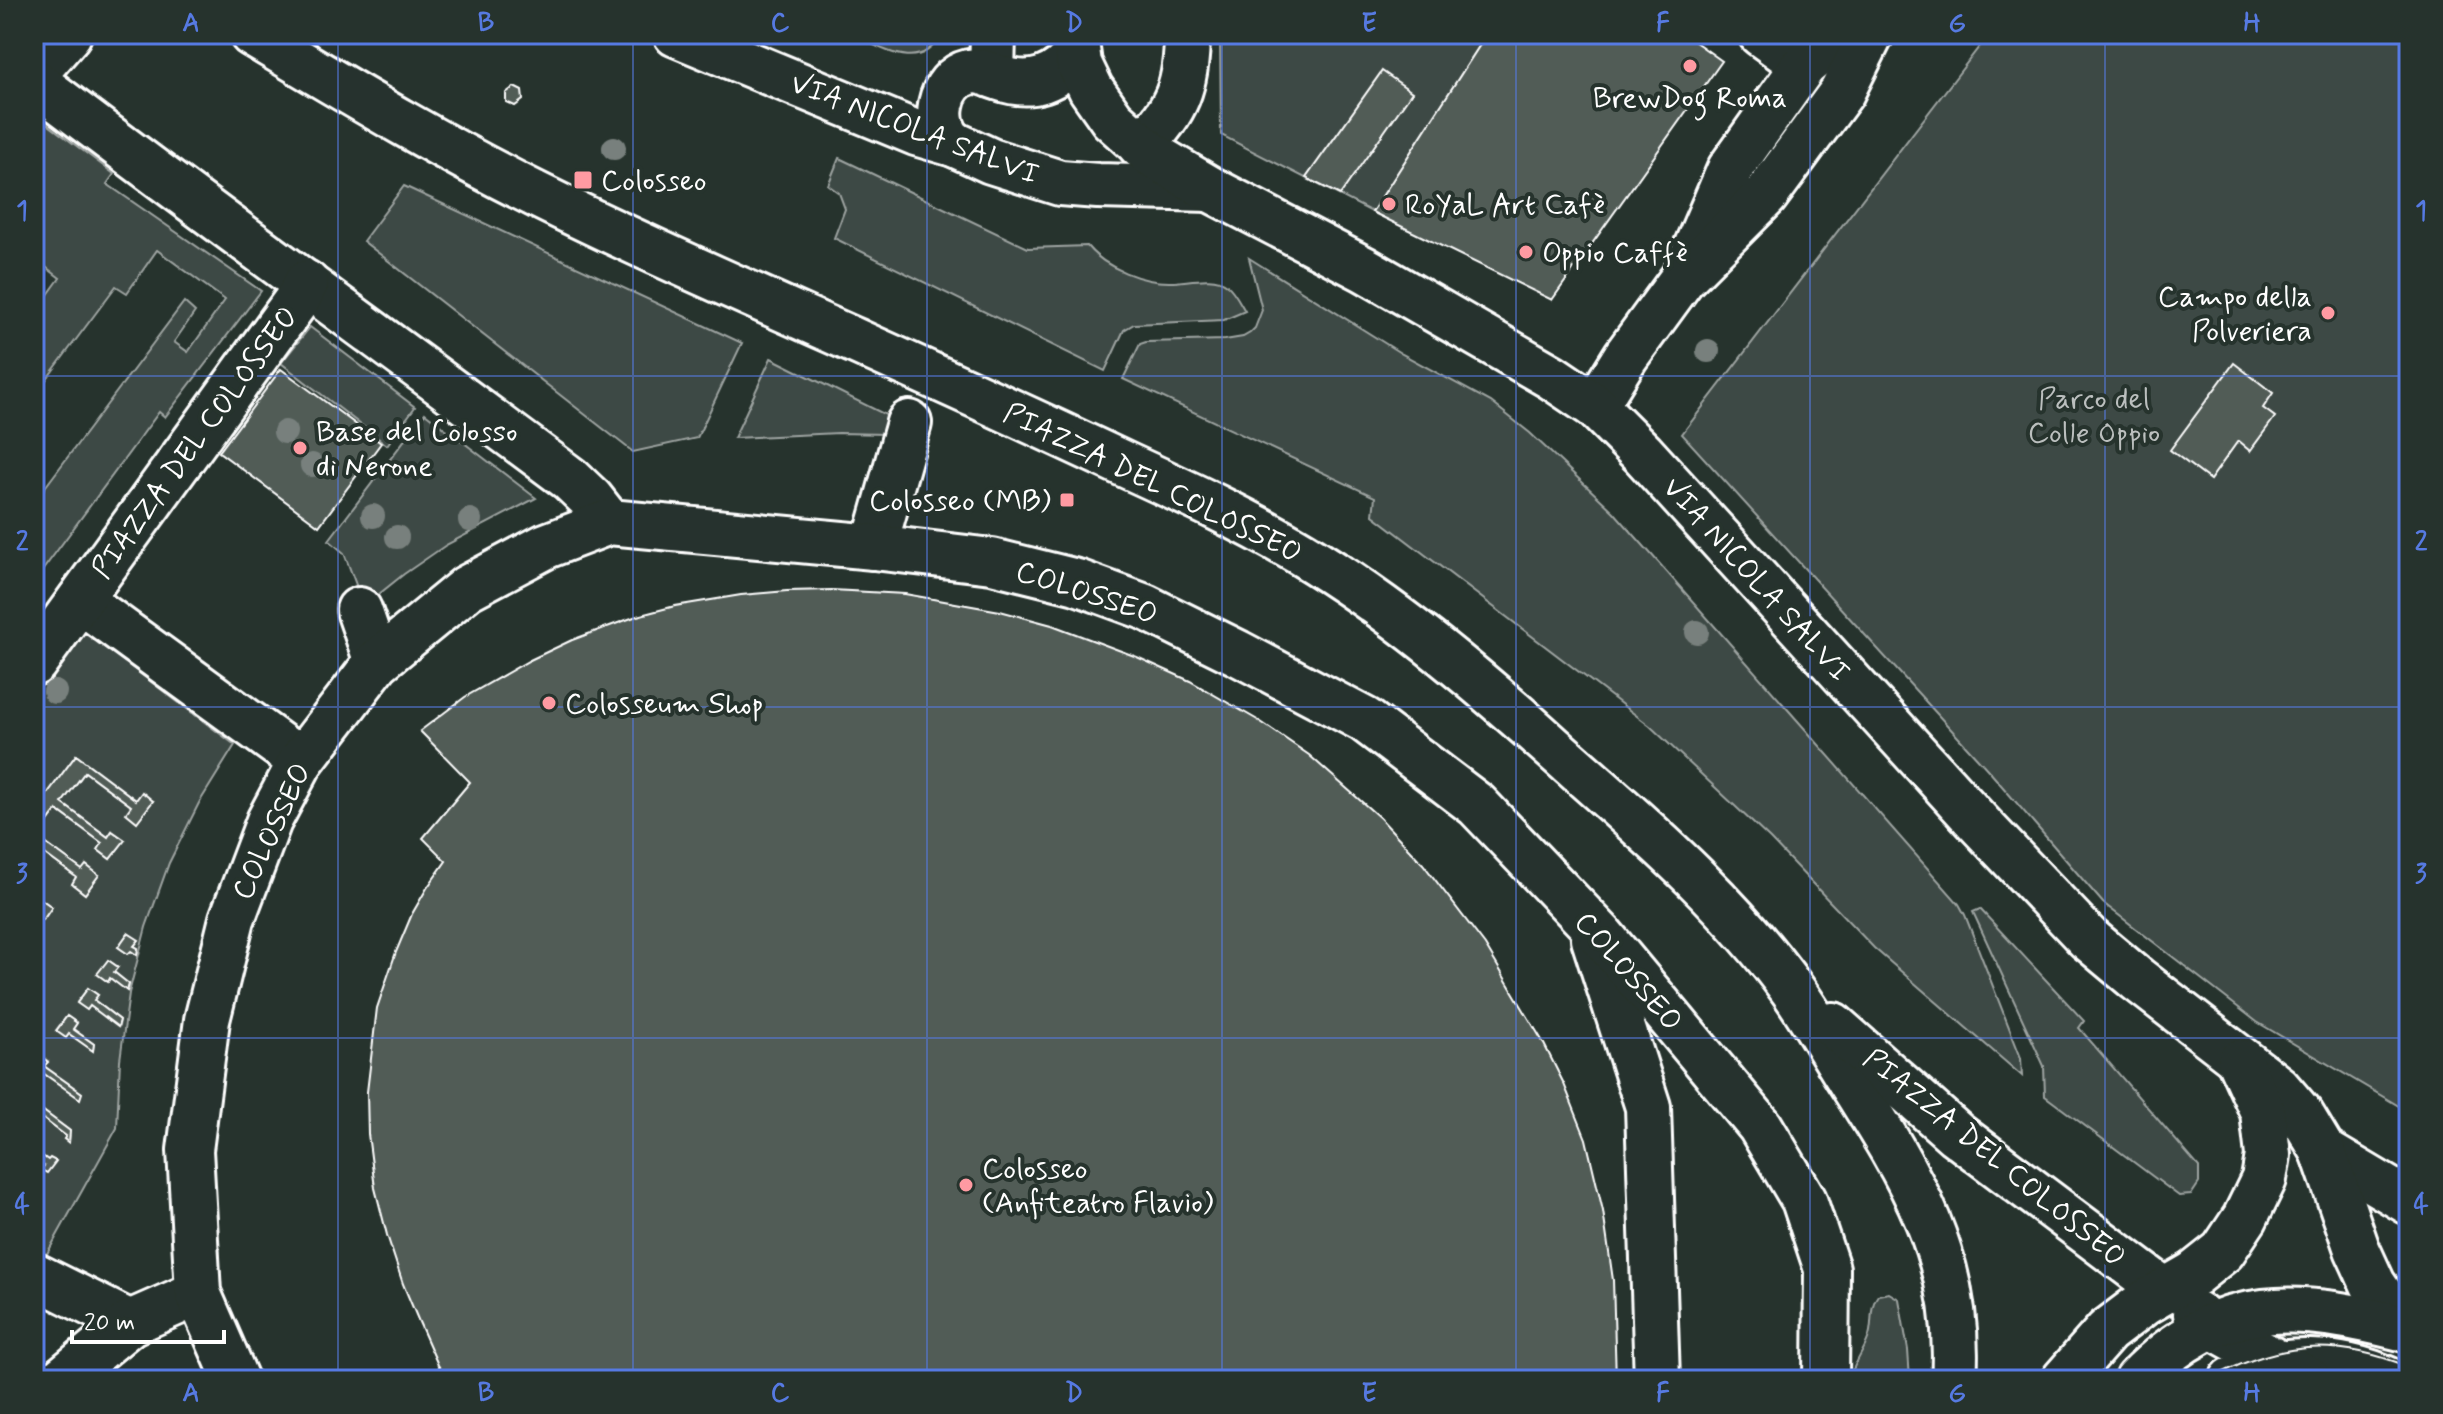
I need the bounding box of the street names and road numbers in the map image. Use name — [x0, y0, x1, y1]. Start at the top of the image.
street label: VIA NICOLA SALVI — [785, 64, 1044, 195]
street label: PIAZZA DEL COLOSSEO — [83, 299, 307, 587]
street label: PIAZZA DEL COLOSSEO — [997, 394, 1308, 573]
street label: VIA NICOLA SALVI — [1653, 469, 1858, 691]
street label: COLOSSEO — [1011, 552, 1162, 635]
street label: COLOSSEO — [224, 757, 321, 906]
street label: COLOSSEO — [1565, 904, 1691, 1040]
street label: PIAZZA DEL COLOSSEO — [1854, 1040, 2134, 1276]

